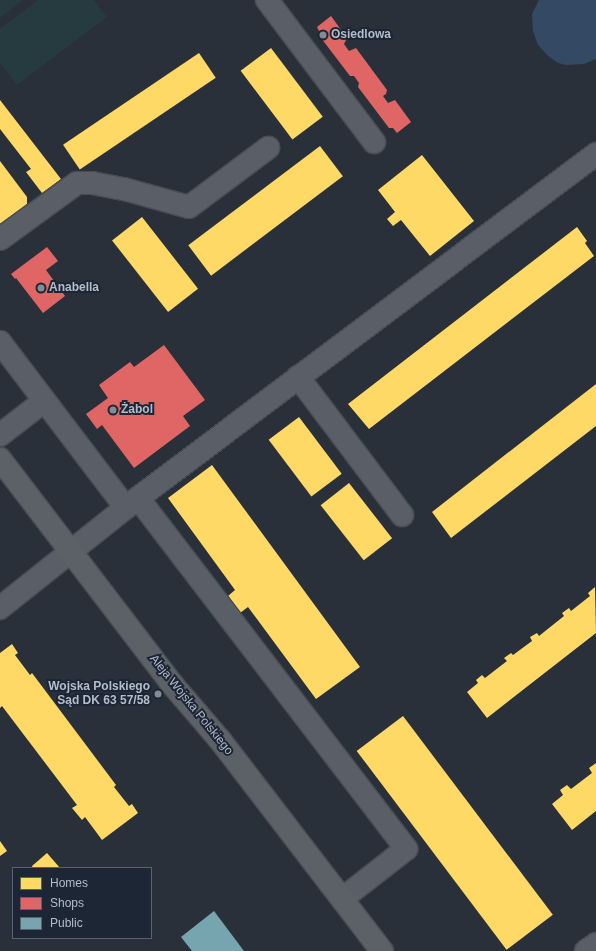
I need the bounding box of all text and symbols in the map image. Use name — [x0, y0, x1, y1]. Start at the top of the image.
place label: Osiedlowa — [331, 28, 391, 42]
marker: Osiedlowa — [318, 30, 328, 40]
place label: Anabella — [49, 281, 99, 295]
marker: Anabella — [36, 283, 46, 293]
place label: Żabol — [121, 403, 153, 417]
marker: Żabol — [108, 405, 118, 415]
street label: Aleja Wojska Polskiego — [146, 652, 236, 758]
place label: Wojska Polskiego Sąd DK 63 57/58 — [48, 680, 150, 708]
marker: Wojska Polskiego Sąd DK 63 57/58 — [153, 689, 163, 699]
legend — [12, 867, 152, 939]
text: Homes — [50, 876, 88, 890]
text: Shops — [50, 896, 84, 910]
text: Public — [50, 916, 83, 930]

